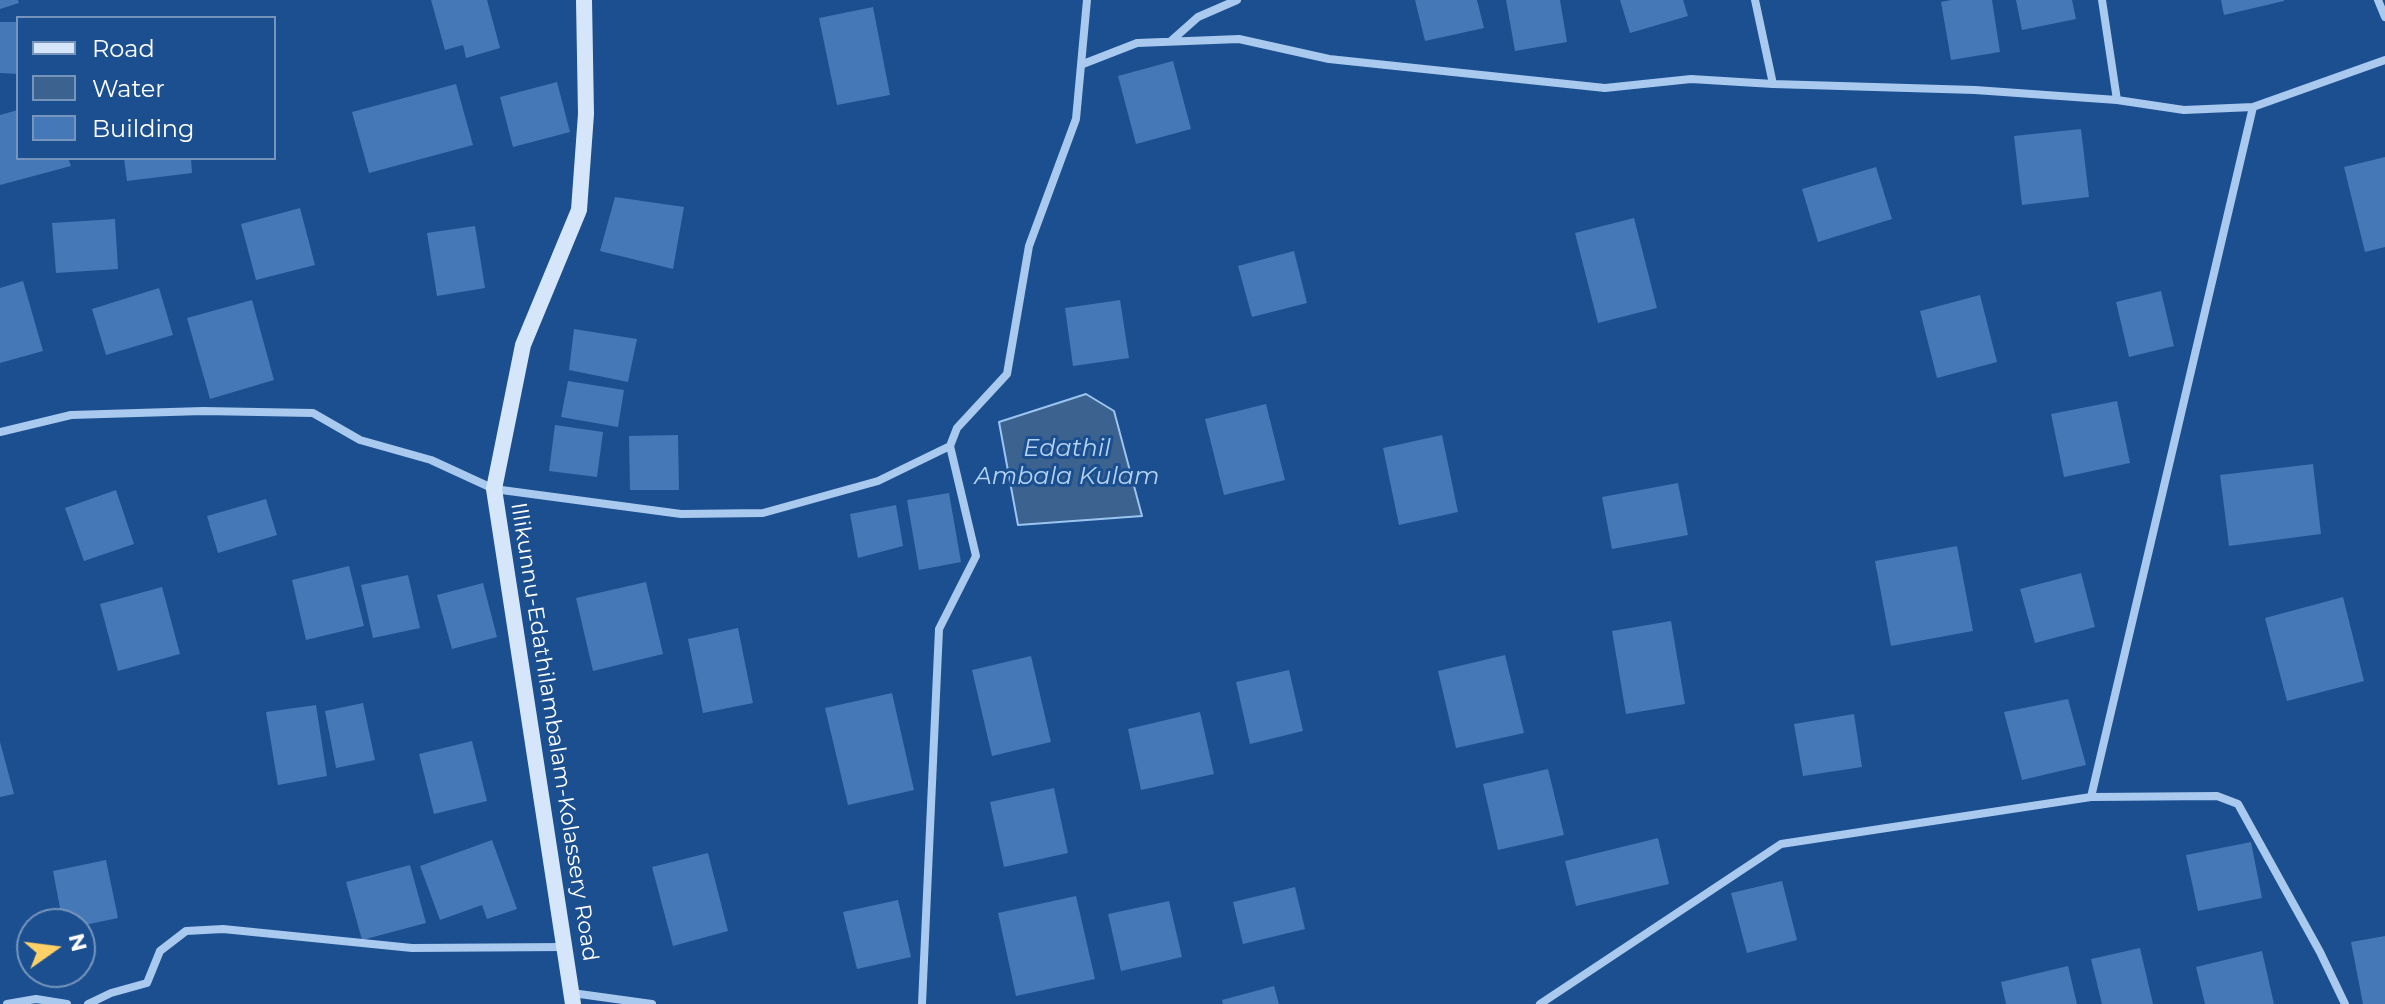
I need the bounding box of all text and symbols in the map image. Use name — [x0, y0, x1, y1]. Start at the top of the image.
legend — [16, 16, 276, 160]
text: Road — [92, 34, 155, 63]
text: Water — [92, 74, 165, 103]
text: Building — [92, 114, 195, 143]
water label: Edathil Ambala Kulam — [974, 435, 1160, 491]
street label: Illikunnu-Edathilambalam-Kolassery Road — [505, 501, 603, 963]
north arrow — [16, 908, 96, 988]
text: N — [63, 931, 93, 954]

